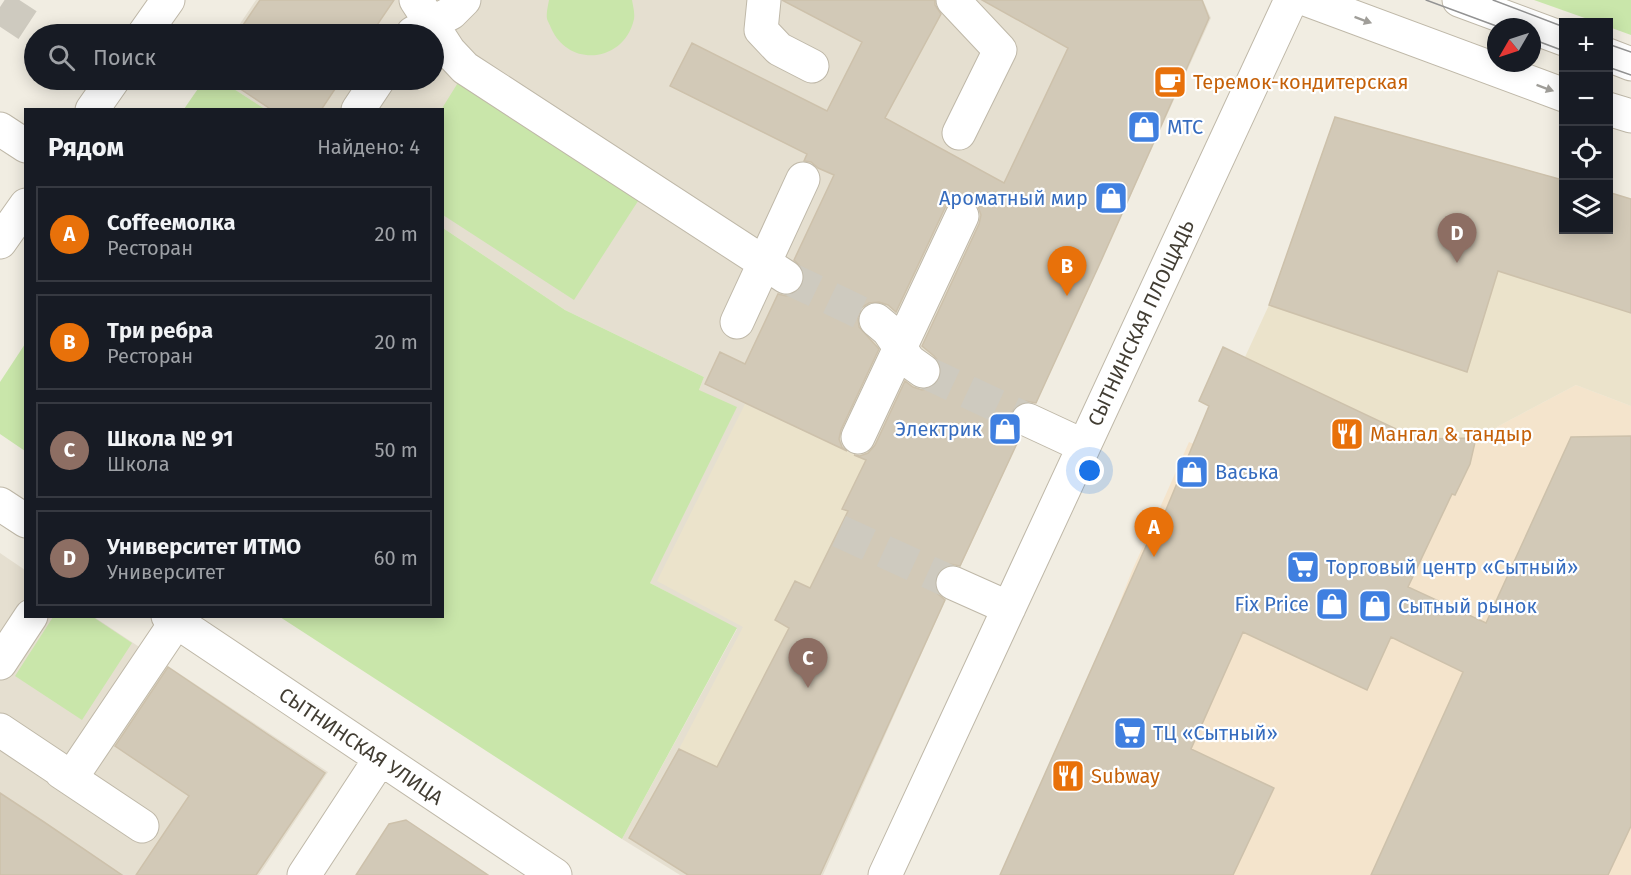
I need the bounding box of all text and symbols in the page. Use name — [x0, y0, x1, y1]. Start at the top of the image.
one-way arrow — [1354, 16, 1372, 26]
north arrow — [1487, 18, 1541, 72]
map controls — [1559, 18, 1613, 234]
button: + — [1559, 18, 1613, 72]
search box — [24, 24, 444, 90]
icon: search — [45, 41, 78, 74]
text: Поиск — [93, 44, 156, 71]
cafe icon: Теремок-кондитерская — [1152, 64, 1188, 100]
place label: Теремок-кондитерская — [1193, 70, 1409, 94]
button: − — [1559, 72, 1613, 126]
one-way arrow — [1537, 84, 1555, 94]
shop icon: МТС — [1126, 109, 1162, 145]
place label: МТС — [1167, 115, 1203, 139]
button: locate — [1559, 126, 1613, 180]
text: Рядом — [48, 132, 124, 163]
text: Найдено: 4 — [317, 135, 420, 159]
shop icon: Ароматный мир — [1093, 180, 1129, 216]
button: layers — [1559, 180, 1613, 234]
place label: Ароматный мир — [939, 186, 1088, 210]
text: Coffeeмолка — [107, 209, 236, 236]
pin: D — [1438, 214, 1476, 263]
street label: СЫТНИНСКАЯ ПЛОЩАДЬ — [1083, 216, 1199, 430]
text: A — [64, 222, 75, 246]
text: 20 m — [375, 222, 418, 246]
text: Ресторан — [107, 236, 193, 260]
pin: B — [1048, 246, 1086, 296]
text: Три ребра — [107, 317, 213, 344]
text: B — [63, 330, 76, 354]
text: 20 m — [375, 330, 418, 354]
text: Ресторан — [107, 344, 193, 368]
shop icon: Электрик — [987, 411, 1023, 447]
restaurant icon: Мангал & тандыр — [1329, 416, 1365, 452]
place label: Электрик — [895, 417, 983, 441]
place label: Мангал & тандыр — [1370, 422, 1532, 446]
text: Школа № 91 — [107, 425, 233, 452]
text: C — [64, 438, 75, 462]
text: 50 m — [374, 438, 418, 462]
text: Школа — [107, 452, 170, 476]
shop icon: Васька — [1174, 454, 1210, 490]
your location — [1075, 456, 1104, 485]
place label: Васька — [1215, 460, 1279, 484]
pin: A — [1134, 508, 1174, 557]
text: Университет ИТМО — [107, 533, 301, 560]
text: D — [63, 546, 76, 570]
text: 60 m — [374, 546, 418, 570]
supermarket icon: Торговый центр «Сытный» — [1285, 549, 1321, 585]
place label: Торговый центр «Сытный» — [1326, 555, 1578, 579]
text: Университет — [107, 560, 225, 584]
shop icon: Fix Price — [1314, 586, 1350, 622]
shop icon: Сытный рынок — [1357, 588, 1393, 624]
place label: Fix Price — [1235, 592, 1309, 616]
place label: Сытный рынок — [1398, 594, 1538, 618]
pin: C — [788, 638, 828, 688]
street label: СЫТНИНСКАЯ УЛИЦА — [274, 682, 448, 810]
supermarket icon: ТЦ «Сытный» — [1112, 715, 1148, 751]
place label: ТЦ «Сытный» — [1153, 721, 1278, 745]
restaurant icon: Subway — [1050, 758, 1086, 794]
place label: Subway — [1091, 764, 1160, 788]

